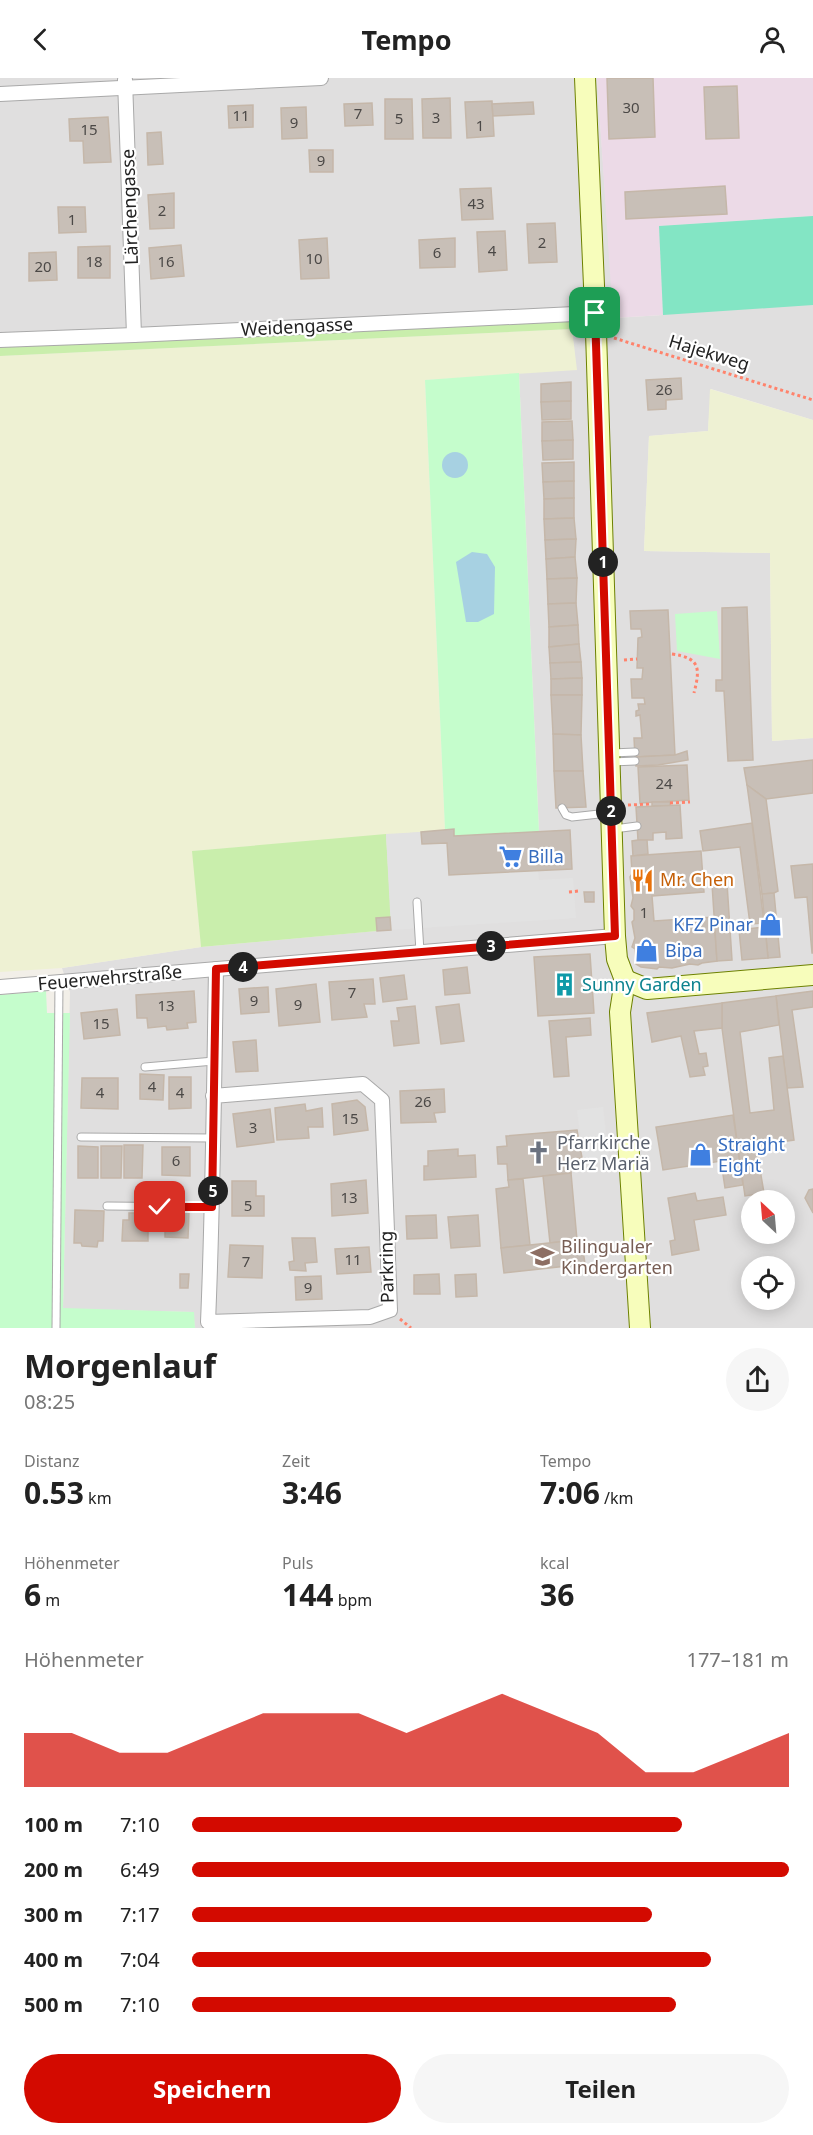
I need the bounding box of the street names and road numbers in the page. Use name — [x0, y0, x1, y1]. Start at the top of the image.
street label: Lärchengasse — [115, 149, 143, 266]
street label: Weidengasse — [240, 311, 354, 341]
street label: Hajekweg — [666, 328, 753, 376]
street label: Feuerwehrstraße — [37, 959, 183, 995]
street label: Parkring — [373, 1231, 399, 1303]

